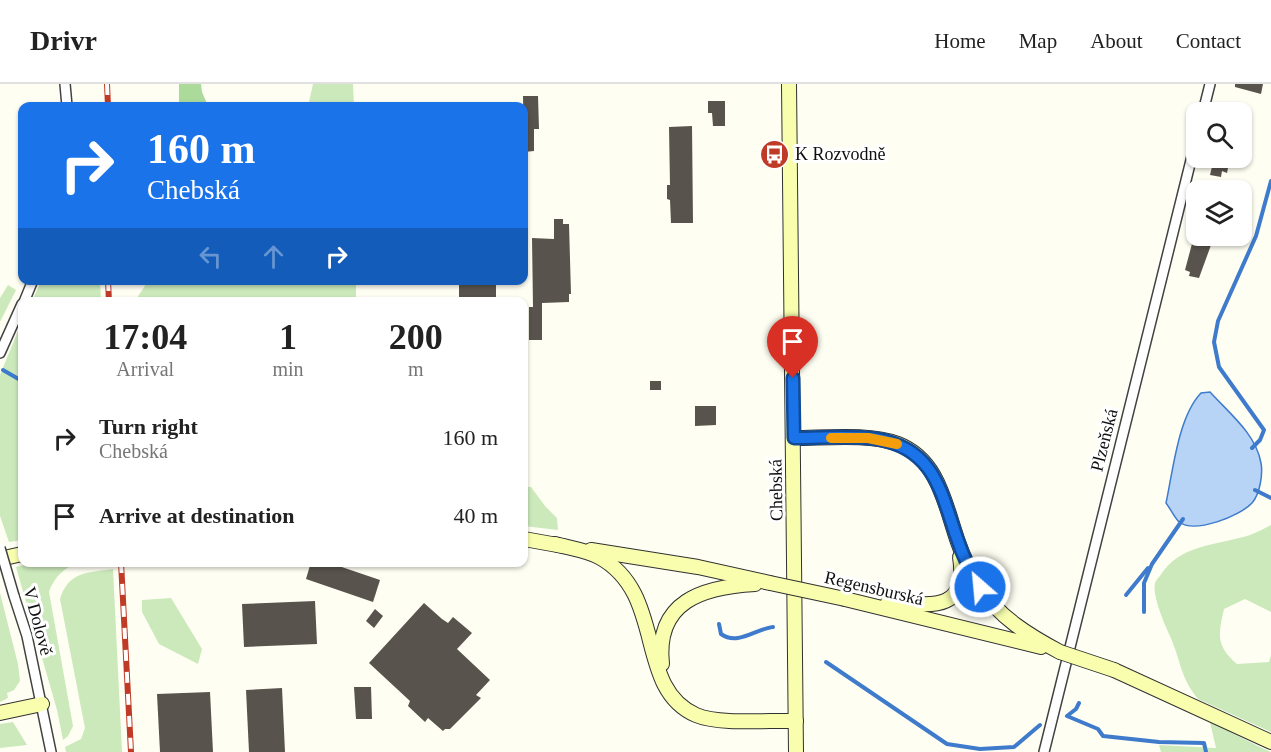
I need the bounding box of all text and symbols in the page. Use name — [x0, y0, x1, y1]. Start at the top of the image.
text: Drivr — [30, 25, 97, 56]
text: Home — [934, 29, 986, 53]
text: Map — [1019, 29, 1057, 53]
text: About — [1090, 29, 1143, 53]
text: Contact — [1176, 29, 1241, 53]
map controls — [1186, 102, 1252, 246]
button: search — [1186, 102, 1252, 168]
icon: right — [48, 126, 126, 204]
text: 160 m — [147, 126, 256, 172]
bus stop icon: K Rozvodně — [758, 138, 790, 170]
place label: K Rozvodně — [795, 144, 885, 164]
text: Chebská — [147, 175, 240, 205]
button: layers — [1186, 180, 1252, 246]
icon: left — [194, 240, 227, 273]
icon: ahead — [257, 240, 290, 273]
icon: right — [320, 240, 353, 273]
pin — [767, 316, 818, 378]
text: 17:04 — [103, 317, 187, 357]
text: 1 — [279, 317, 297, 357]
text: 200 — [389, 317, 443, 357]
icon: arrive — [776, 325, 809, 358]
text: Arrival — [116, 358, 174, 380]
text: min — [272, 358, 304, 380]
text: m — [408, 358, 424, 380]
street label: Plzeňská — [1087, 407, 1121, 473]
text: Turn right — [99, 414, 198, 439]
icon: right — [48, 422, 81, 455]
text: 160 m — [442, 425, 498, 450]
text: Chebská — [99, 440, 168, 462]
street label: Chebská — [765, 459, 787, 521]
icon: arrive — [48, 500, 81, 533]
text: Arrive at destination — [99, 503, 295, 528]
text: 40 m — [453, 503, 498, 528]
position arrow — [948, 555, 1012, 619]
street label: Regensburská — [823, 567, 925, 609]
street label: V Dolově — [19, 585, 57, 657]

